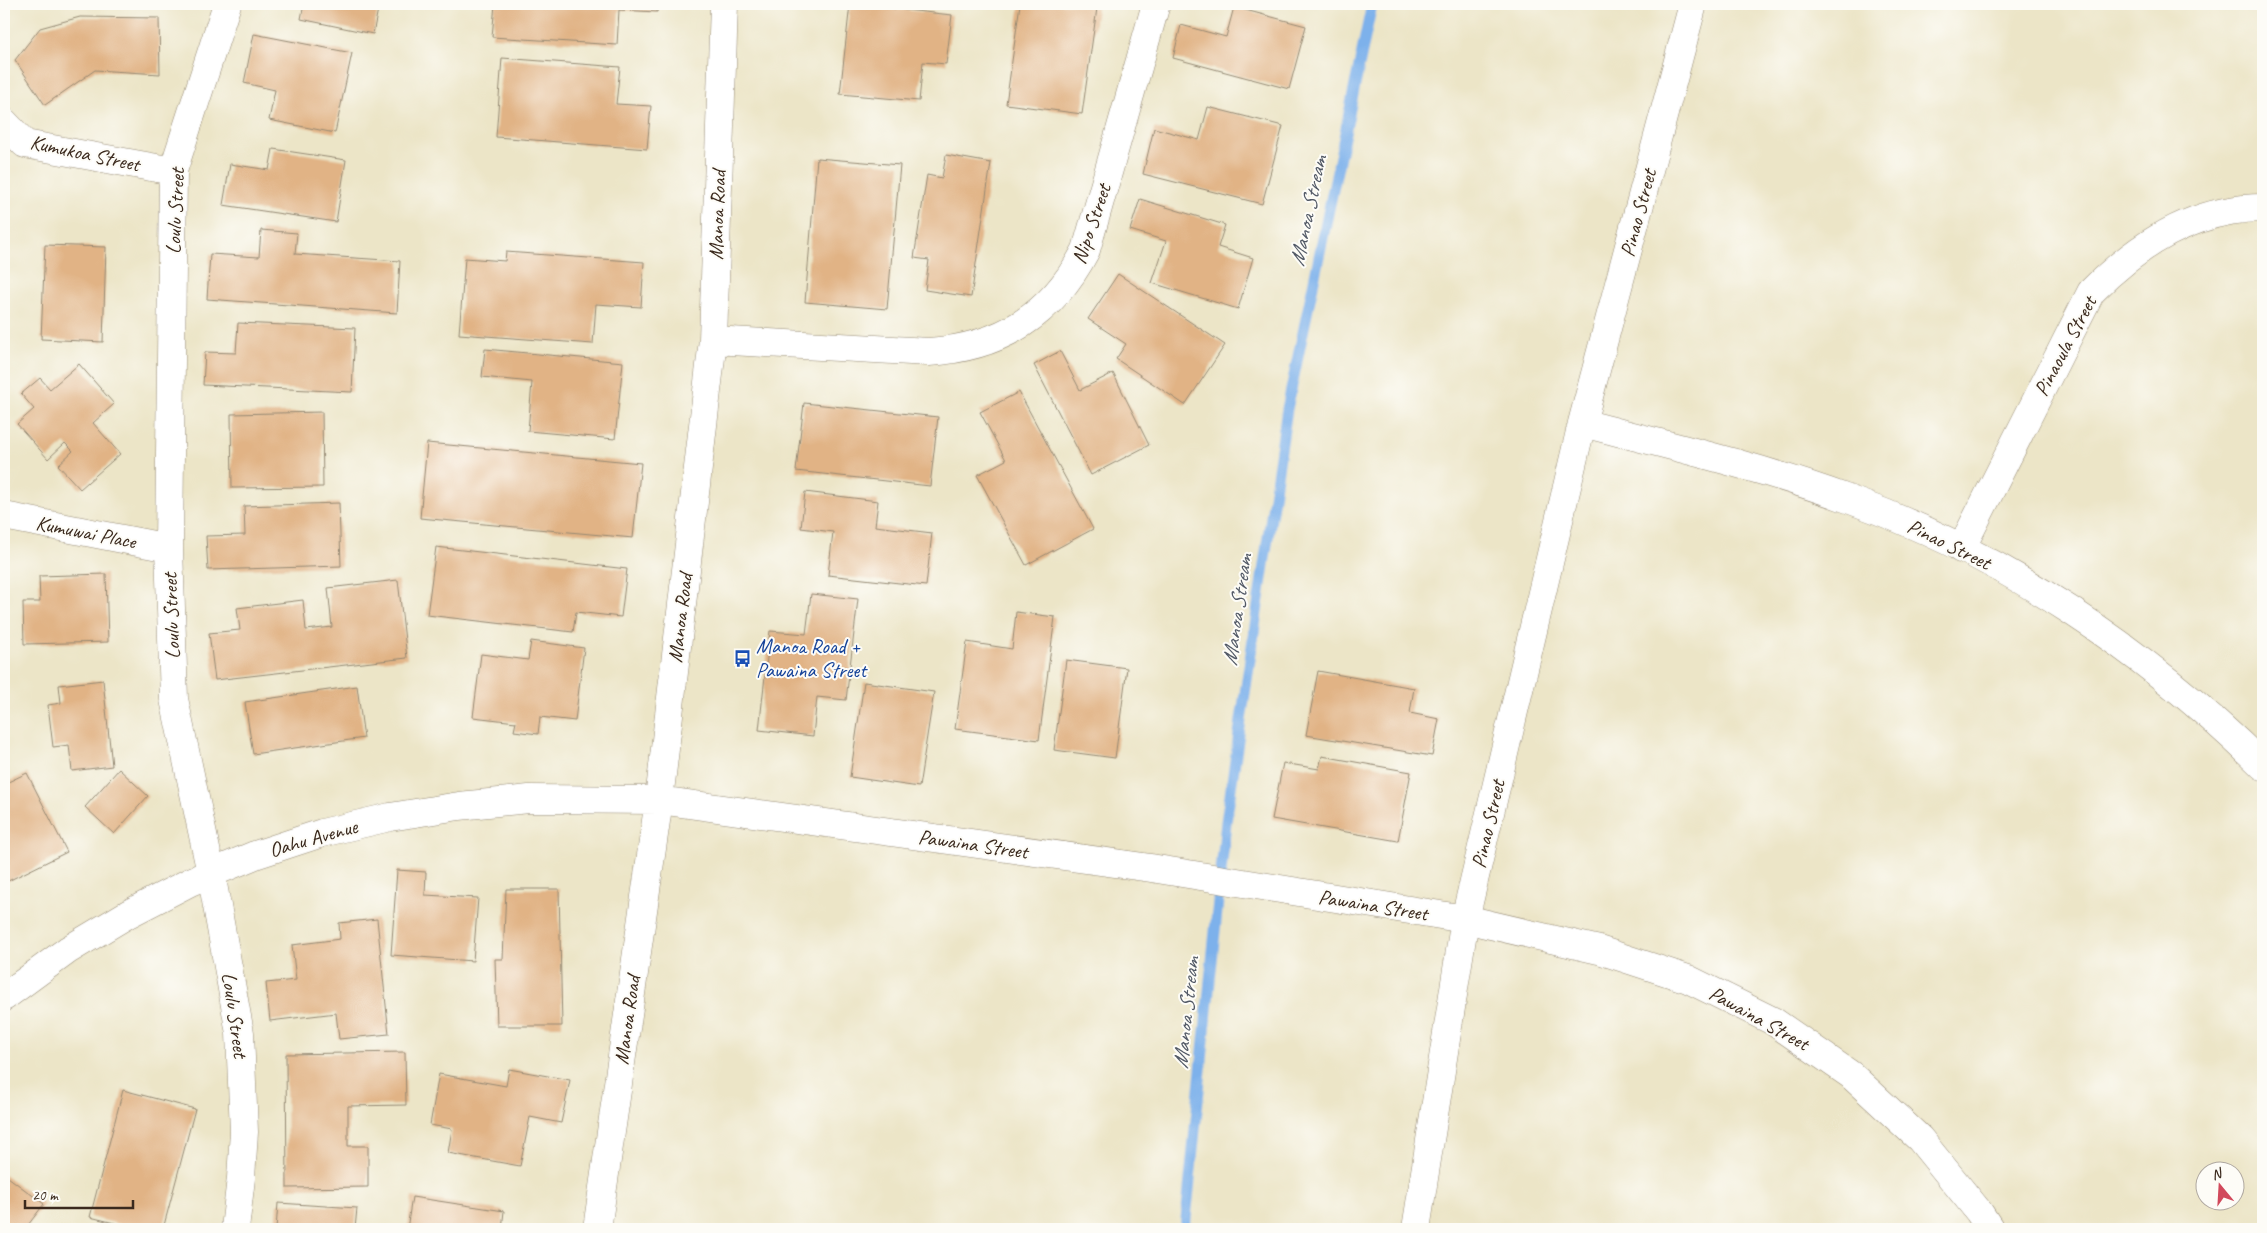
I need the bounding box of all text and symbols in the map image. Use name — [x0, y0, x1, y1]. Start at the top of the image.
street label: Kumukoa Street — [28, 129, 144, 178]
water label: Manoa Stream — [1283, 151, 1334, 269]
street label: Pinao Street — [1614, 164, 1663, 260]
street label: Loulu Street — [160, 165, 190, 255]
street label: Manoa Road — [702, 166, 732, 260]
street label: Nipo Street — [1065, 179, 1117, 267]
street label: Pinaoula Street — [2028, 290, 2103, 400]
street label: Kumuwai Place — [34, 510, 139, 555]
street label: Pinao Street — [1903, 513, 1997, 576]
water label: Manoa Stream — [1215, 550, 1259, 667]
street label: Manoa Road — [662, 568, 699, 664]
street label: Loulu Street — [156, 571, 185, 659]
place label: Manoa Road + Pawaina Street — [756, 633, 868, 683]
bus stop icon: Manoa Road + Pawaina Street — [732, 648, 752, 668]
street label: Pinao Street — [1465, 775, 1511, 871]
street label: Oahu Avenue — [266, 813, 361, 863]
street label: Pawaina Street — [917, 823, 1031, 865]
street label: Pawaina Street — [1317, 884, 1431, 927]
water label: Manoa Stream — [1166, 953, 1206, 1070]
street label: Manoa Road — [608, 970, 647, 1066]
street label: Loulu Street — [216, 971, 254, 1061]
street label: Pawaina Street — [1705, 980, 1815, 1057]
north arrow — [2194, 1160, 2244, 1210]
text: N — [2209, 1164, 2225, 1184]
scale bar — [25, 1178, 132, 1210]
text: 20 m — [32, 1186, 59, 1205]

